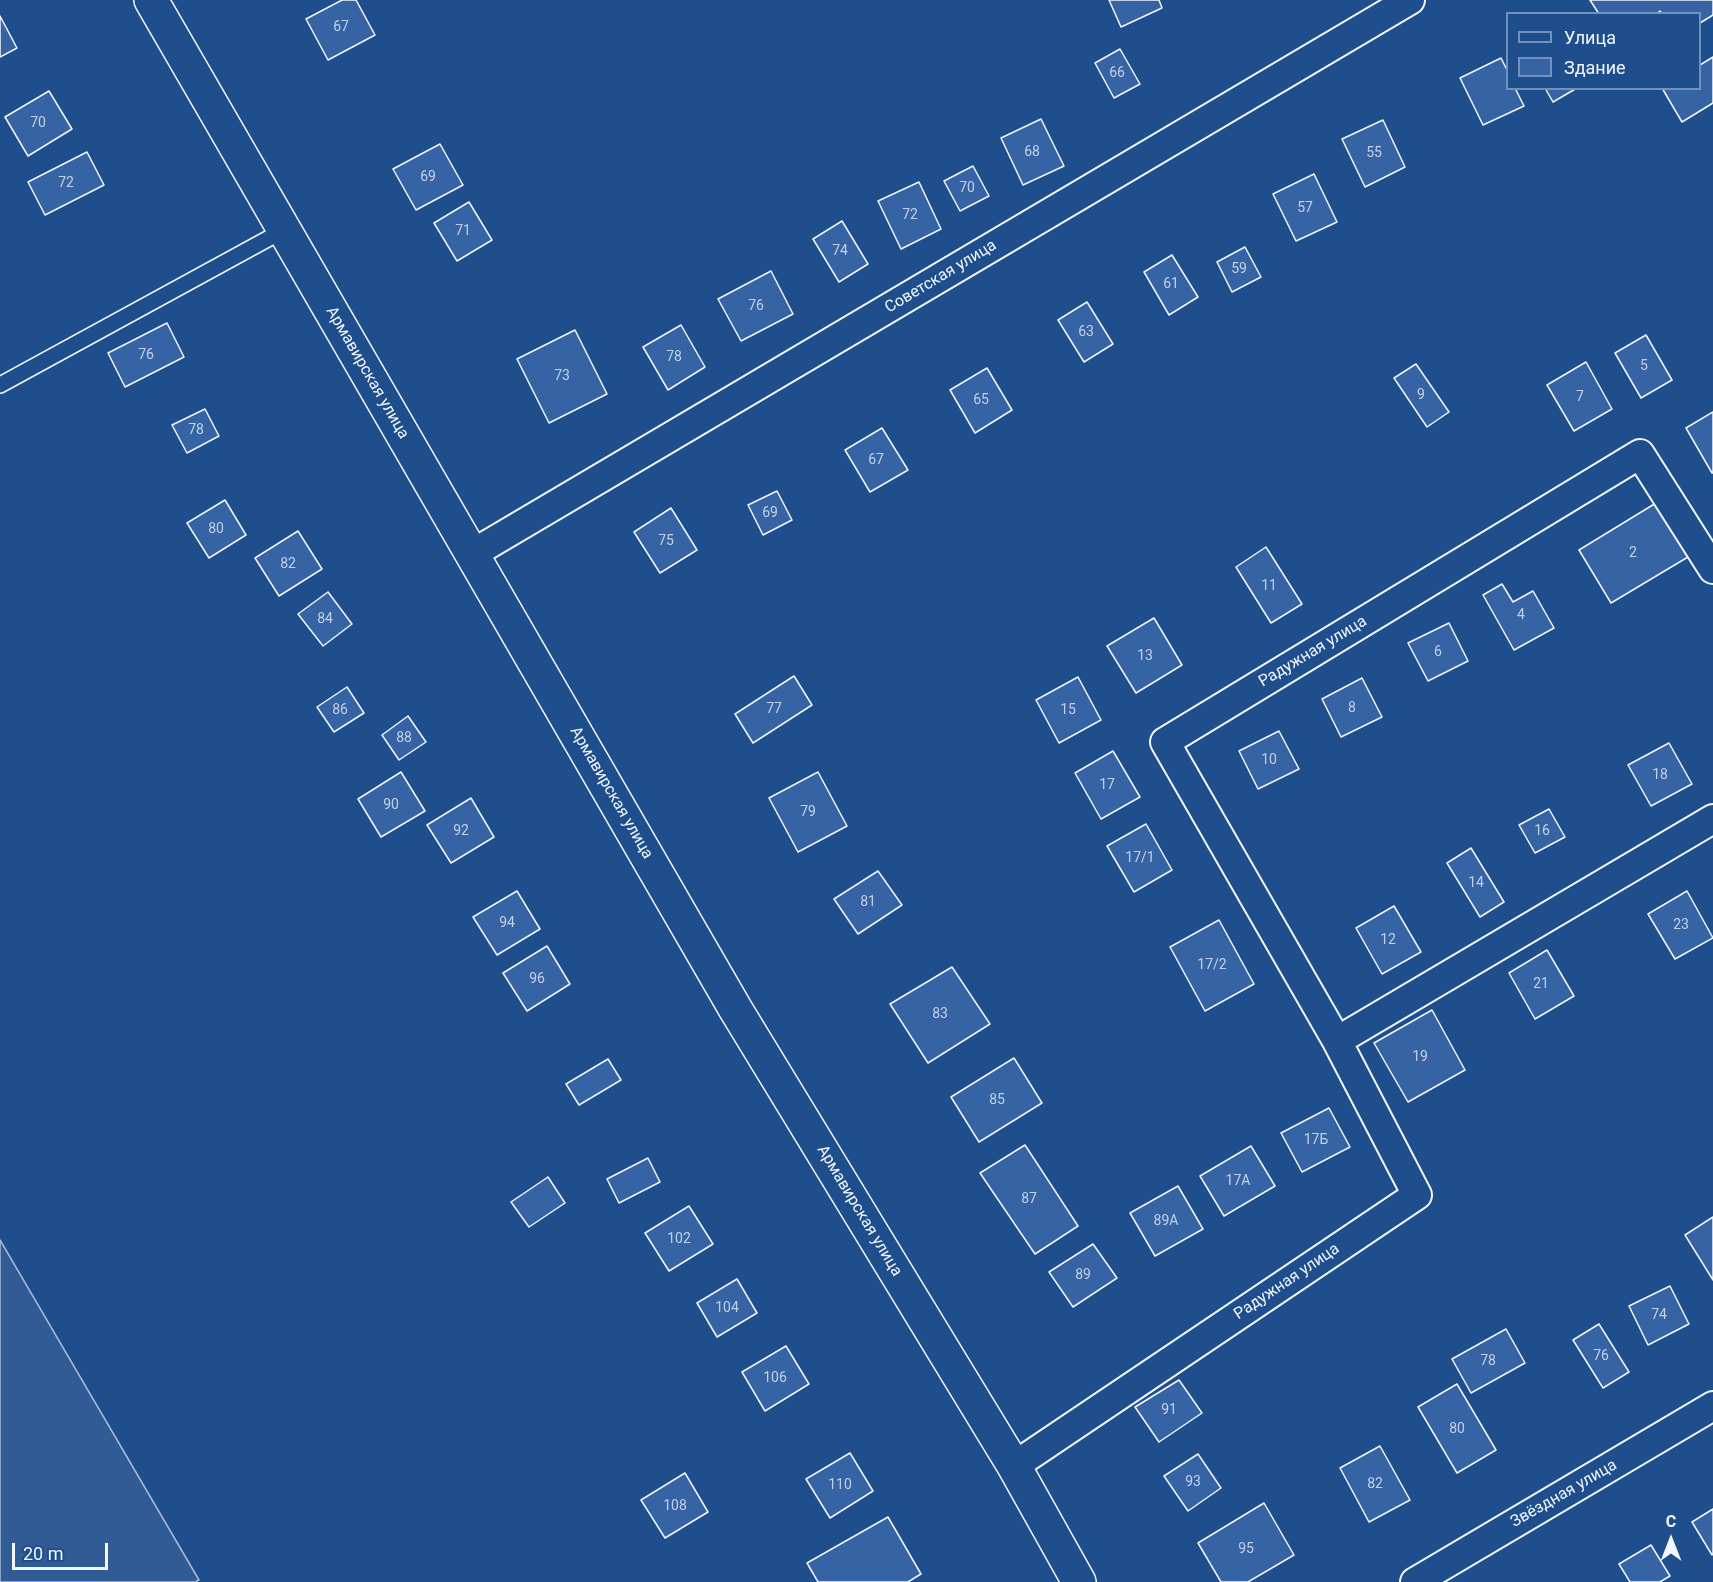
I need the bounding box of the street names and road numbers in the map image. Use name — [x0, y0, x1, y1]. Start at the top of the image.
street label: Советская улица — [882, 236, 1000, 318]
street label: Армавирская улица — [321, 303, 413, 443]
street label: Радужная улица — [1255, 612, 1371, 692]
street label: Армавирская улица — [565, 723, 657, 863]
street label: Армавирская улица — [812, 1142, 906, 1280]
street label: Радужная улица — [1231, 1240, 1343, 1324]
street label: Звёздная улица — [1507, 1456, 1621, 1532]

